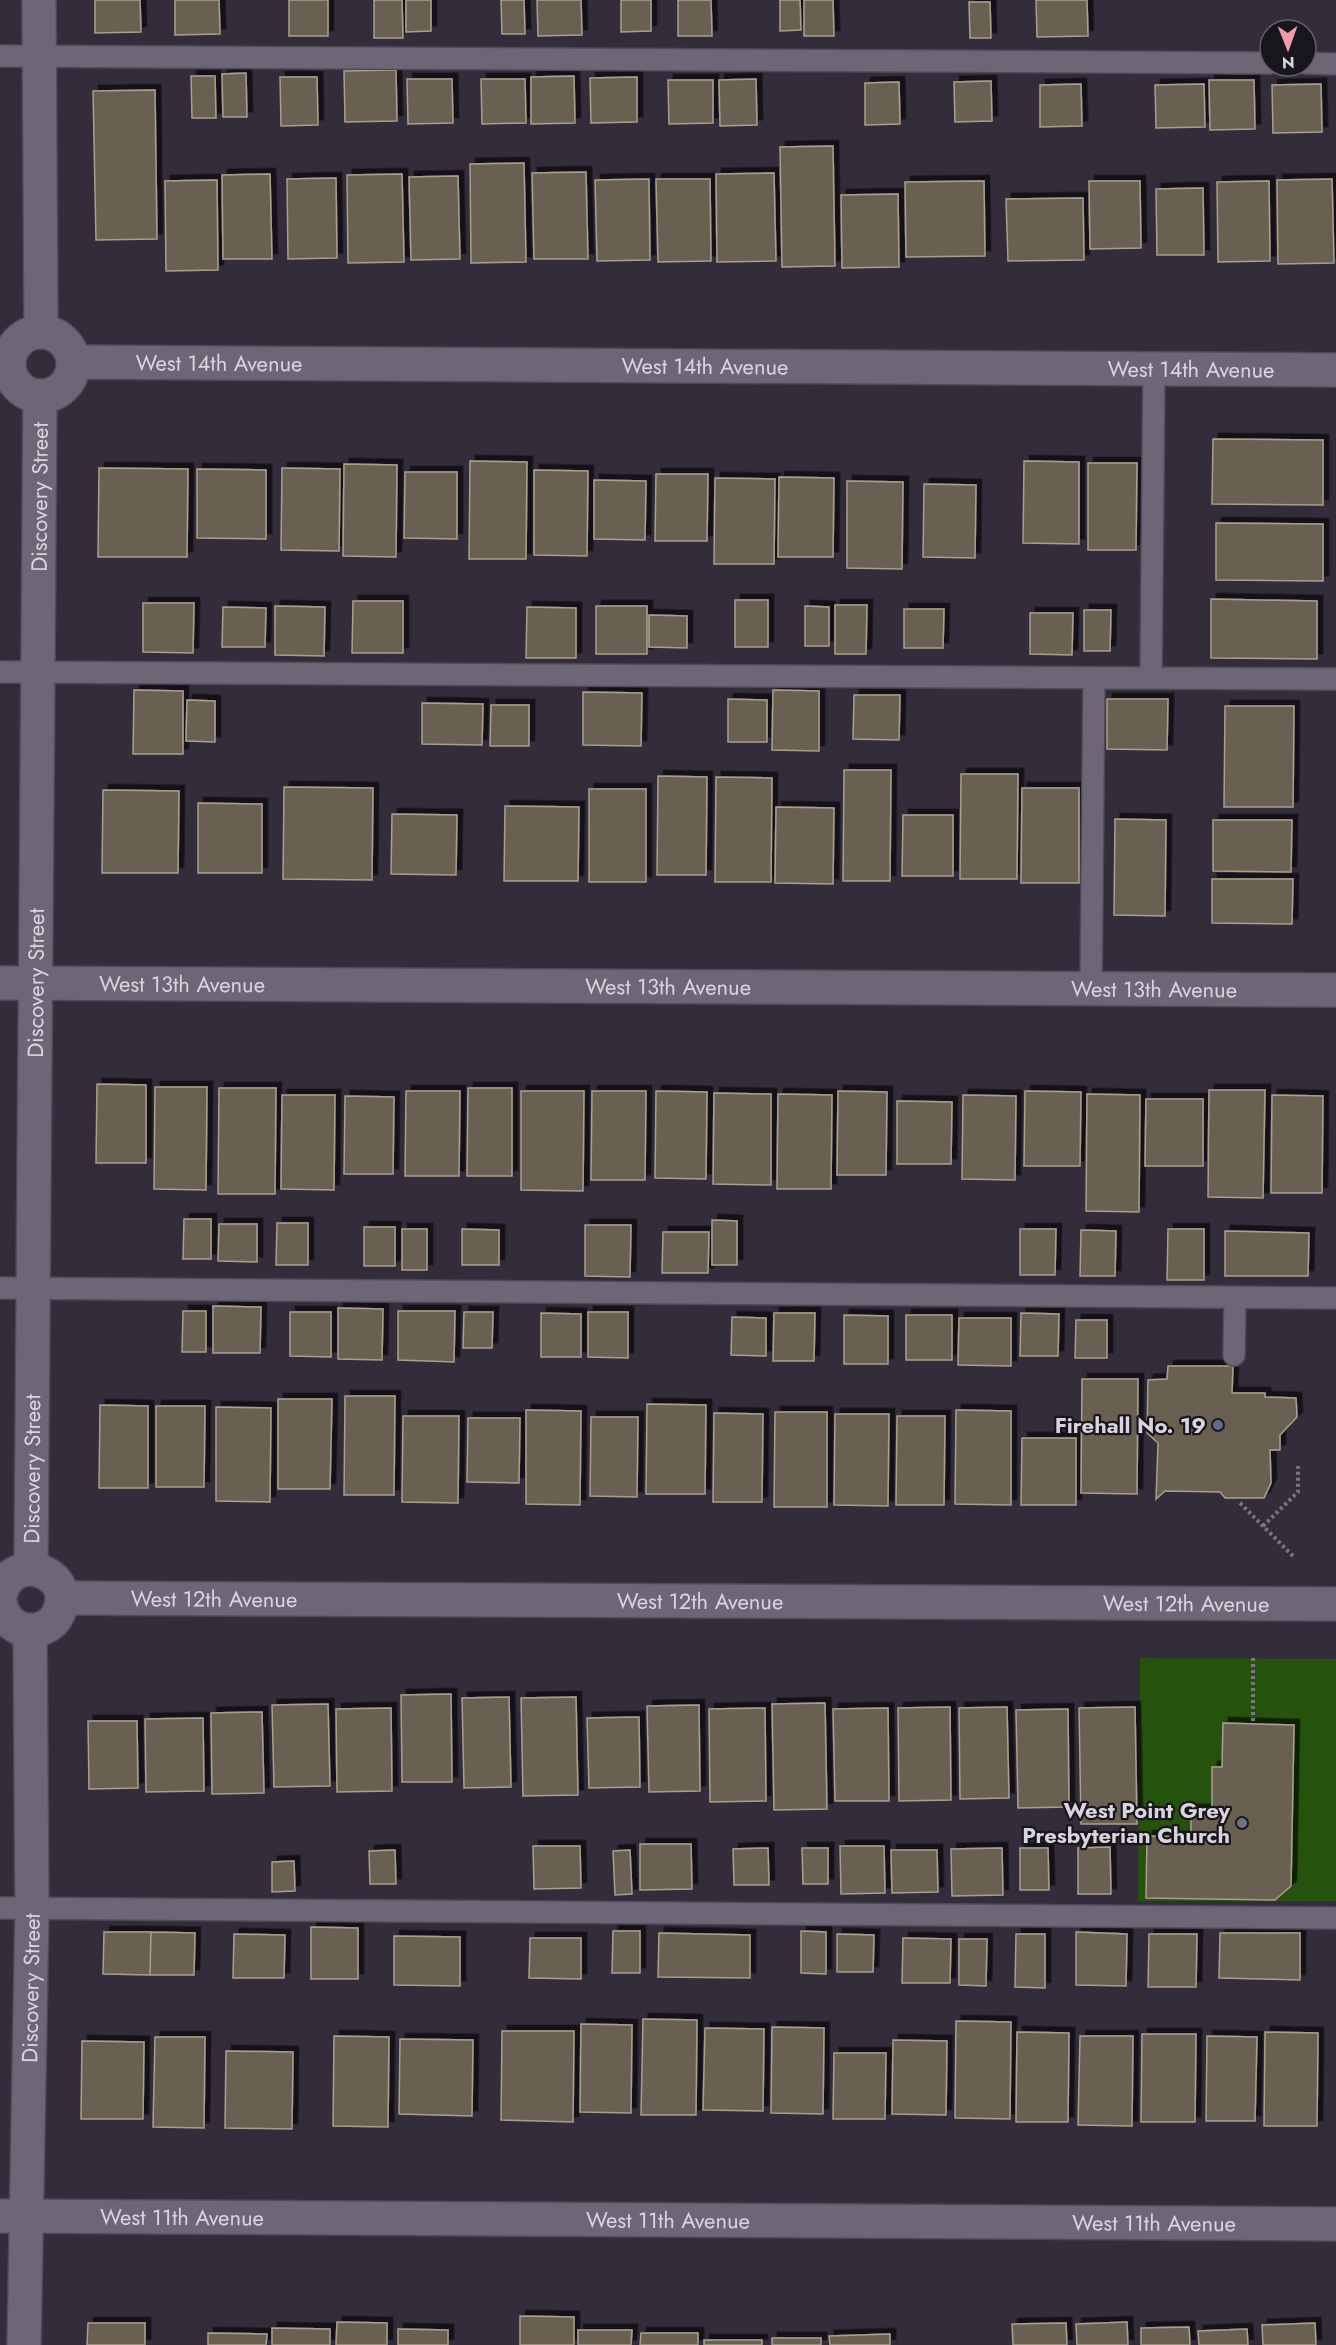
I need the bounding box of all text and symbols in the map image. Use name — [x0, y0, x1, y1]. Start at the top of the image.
north arrow — [1258, 18, 1318, 78]
text: N — [1282, 51, 1295, 74]
street label: West 14th Avenue — [135, 346, 303, 379]
street label: West 14th Avenue — [621, 349, 789, 383]
street label: West 14th Avenue — [1107, 353, 1275, 386]
street label: Discovery Street — [23, 421, 56, 572]
street label: Discovery Street — [19, 907, 52, 1058]
street label: West 13th Avenue — [99, 968, 265, 1000]
street label: West 13th Avenue — [585, 970, 751, 1003]
street label: West 13th Avenue — [1071, 973, 1237, 1005]
street label: Discovery Street — [15, 1393, 48, 1544]
place label: Firehall No. 19 — [1055, 1409, 1206, 1441]
marker: Firehall No. 19 — [1211, 1418, 1225, 1432]
street label: West 12th Avenue — [131, 1582, 297, 1615]
street label: West 12th Avenue — [617, 1585, 783, 1617]
street label: West 12th Avenue — [1103, 1587, 1269, 1620]
place label: West Point Grey Presbyterian Church — [1022, 1794, 1231, 1851]
marker: West Point Grey Presbyterian Church — [1235, 1816, 1249, 1830]
street label: Discovery Street — [13, 1912, 48, 2063]
street label: West 11th Avenue — [100, 2201, 264, 2234]
street label: West 11th Avenue — [586, 2204, 750, 2236]
street label: West 11th Avenue — [1072, 2206, 1236, 2239]

